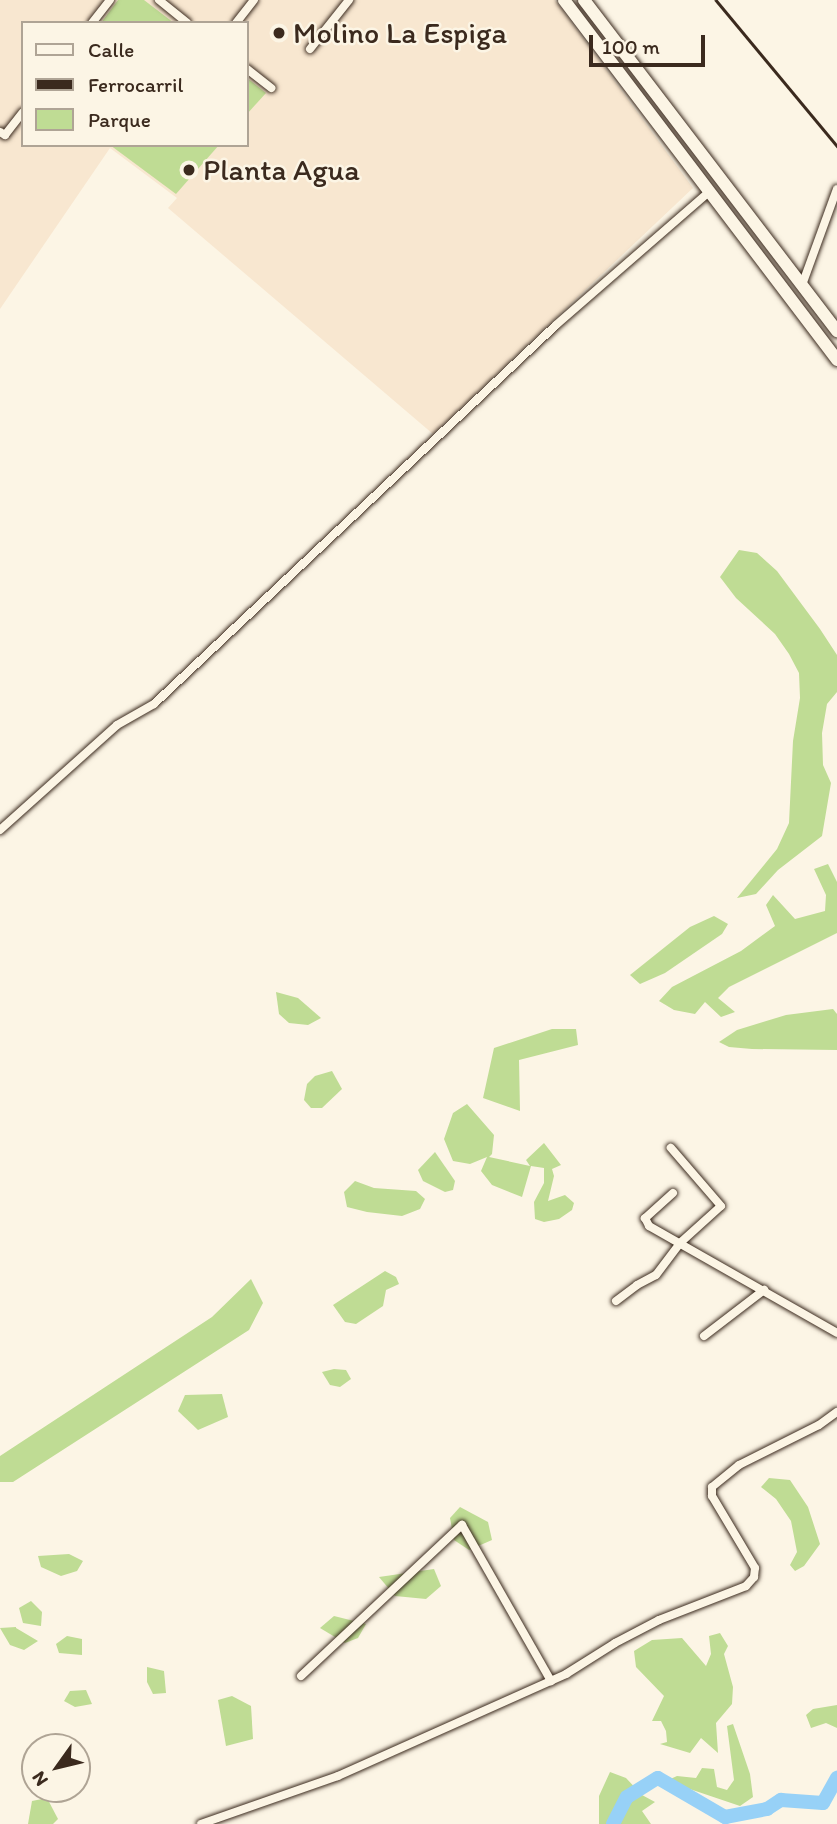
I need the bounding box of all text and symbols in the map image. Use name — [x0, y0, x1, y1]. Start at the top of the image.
place label: Molino La Espiga — [293, 15, 506, 51]
legend — [21, 21, 248, 147]
scale bar — [592, 21, 708, 65]
marker: Molino La Espiga — [271, 25, 287, 41]
text: 100 m — [602, 34, 660, 59]
text: Calle — [88, 37, 134, 62]
text: Ferrocarril — [88, 72, 183, 97]
text: Parque — [88, 107, 151, 132]
place label: Planta Agua — [203, 152, 359, 188]
marker: Planta Agua — [181, 162, 197, 178]
north arrow — [21, 1733, 91, 1803]
text: N — [27, 1767, 53, 1791]

